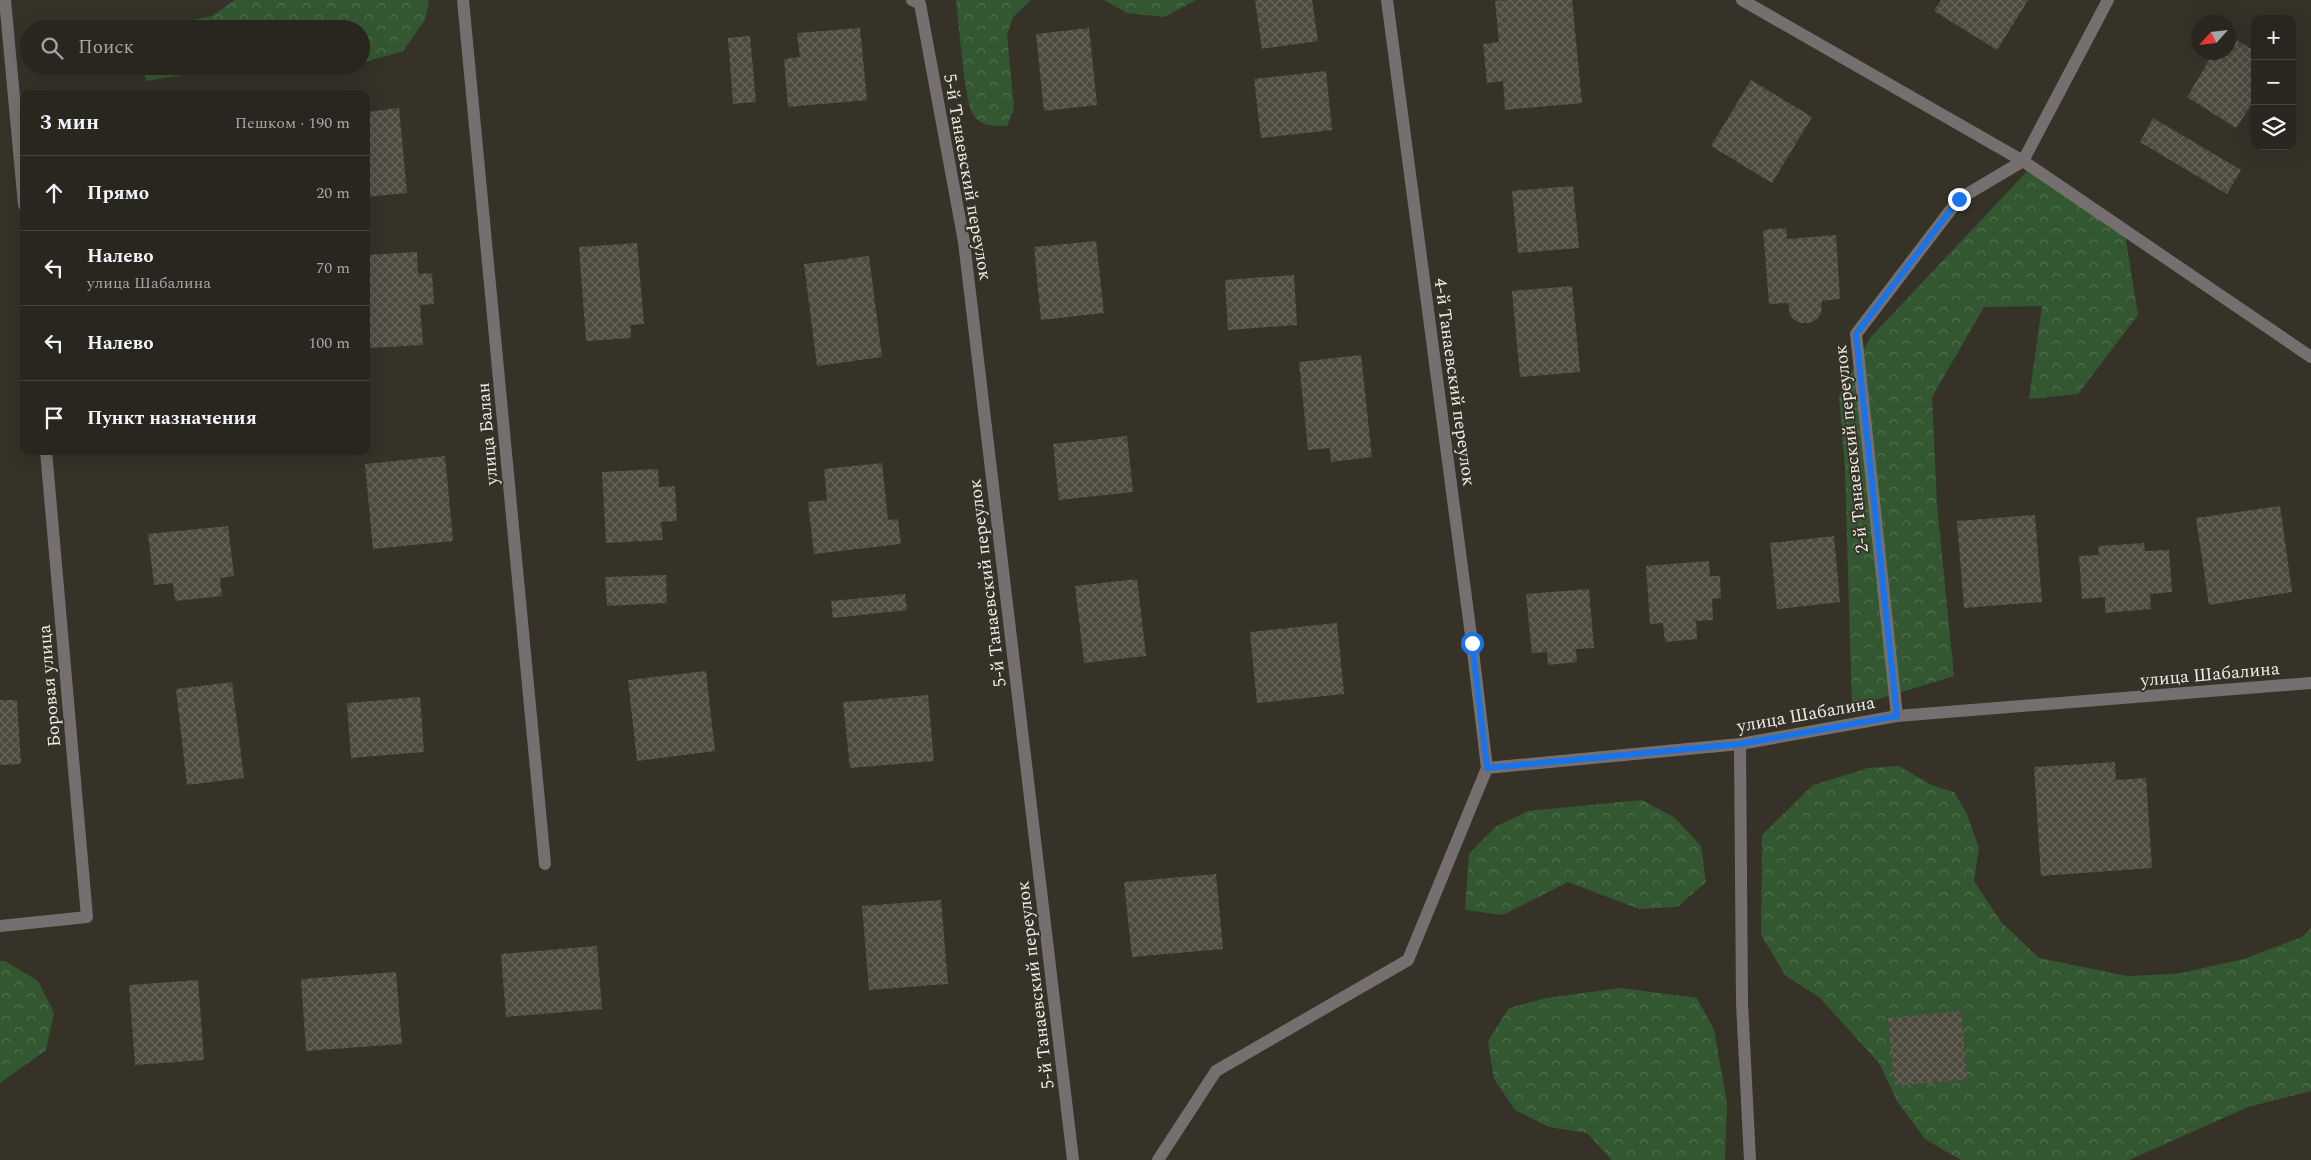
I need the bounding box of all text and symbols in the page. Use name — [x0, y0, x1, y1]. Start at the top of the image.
north arrow — [2191, 15, 2236, 60]
map controls — [2251, 15, 2296, 150]
button: + — [2251, 15, 2296, 60]
search box — [20, 20, 370, 75]
text: Поиск — [78, 33, 134, 62]
icon: search — [38, 34, 66, 62]
button: − — [2251, 60, 2296, 105]
street label: 5-й Танаевский переулок — [936, 72, 999, 283]
button: layers — [2251, 105, 2296, 150]
text: 3 мин — [40, 107, 99, 139]
text: Пешком · 190 m — [235, 111, 350, 135]
icon: ahead — [40, 179, 68, 207]
text: Прямо — [87, 179, 149, 208]
text: 20 m — [316, 181, 350, 205]
route end — [1948, 188, 1971, 211]
text: Налево — [87, 242, 154, 271]
icon: left — [40, 254, 68, 282]
text: 70 m — [316, 256, 350, 280]
text: улица Шабалина — [87, 271, 211, 295]
street label: 4-й Танаевский переулок — [1427, 276, 1482, 488]
icon: left — [40, 329, 68, 357]
text: Налево — [87, 329, 154, 358]
text: 100 m — [308, 331, 350, 355]
street label: 2-й Танаевский переулок — [1827, 343, 1876, 555]
street label: улица Балан — [470, 381, 506, 488]
icon: arrive — [40, 404, 68, 432]
text: Пункт назначения — [87, 404, 257, 433]
street label: 5-й Танаевский переулок — [961, 477, 1014, 689]
street label: Боровая улица — [31, 623, 68, 748]
route start — [1461, 632, 1484, 655]
street label: улица Шабалина — [2138, 655, 2281, 694]
street label: улица Шабалина — [1734, 689, 1877, 740]
street label: 5-й Танаевский переулок — [1009, 879, 1062, 1091]

